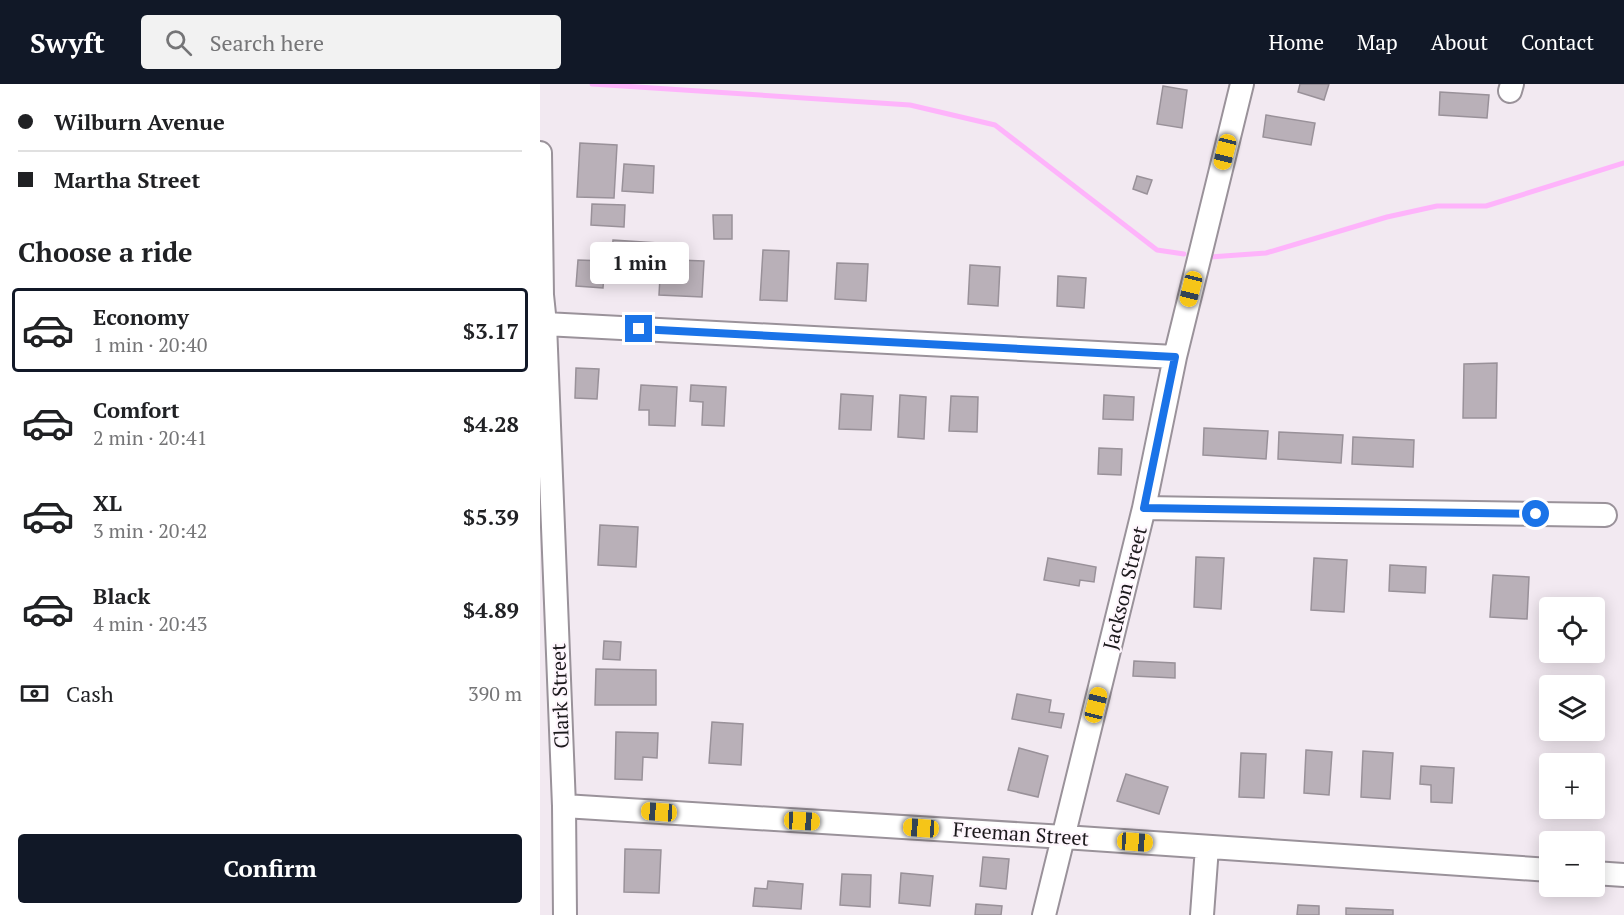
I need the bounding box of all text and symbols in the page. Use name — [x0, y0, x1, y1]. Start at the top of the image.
search box — [141, 15, 561, 69]
text: Swyft — [30, 24, 105, 61]
icon: search — [162, 26, 195, 59]
text: Search here — [210, 28, 324, 57]
text: Home — [1268, 28, 1324, 56]
text: Map — [1357, 28, 1398, 56]
text: About — [1431, 28, 1488, 56]
text: Contact — [1521, 28, 1594, 56]
text: Wilburn Avenue — [54, 107, 225, 136]
car — [1212, 132, 1238, 172]
text: Martha Street — [54, 165, 200, 194]
text: Choose a ride — [18, 234, 193, 270]
callout: 1 min — [590, 242, 688, 284]
text: 1 min — [612, 249, 667, 276]
car — [1178, 269, 1204, 309]
text: Economy — [93, 302, 189, 331]
icon: car — [21, 303, 75, 357]
route end — [625, 315, 652, 342]
text: $3.17 — [463, 316, 519, 345]
text: 1 min · 20:40 — [93, 331, 207, 358]
text: Comfort — [93, 395, 179, 424]
icon: car — [21, 396, 75, 450]
text: $4.28 — [463, 409, 519, 438]
text: 2 min · 20:41 — [93, 424, 207, 451]
text: XL — [93, 488, 122, 517]
icon: car — [21, 489, 75, 543]
route start — [1522, 500, 1549, 527]
text: $5.39 — [463, 502, 519, 531]
text: 3 min · 20:42 — [93, 517, 207, 544]
street label: Jackson Street — [1096, 523, 1153, 652]
text: Black — [93, 581, 150, 610]
icon: car — [21, 582, 75, 636]
text: $4.89 — [463, 595, 519, 624]
map controls — [1539, 597, 1605, 897]
button: locate — [1539, 597, 1605, 663]
text: 4 min · 20:43 — [93, 610, 207, 637]
street label: Clark Street — [544, 642, 575, 749]
button: layers — [1539, 675, 1605, 741]
icon: cash — [18, 677, 51, 710]
text: Cash — [66, 679, 114, 708]
text: 390 m — [468, 680, 522, 707]
car — [1083, 685, 1109, 725]
button: + — [1539, 753, 1605, 819]
car — [640, 802, 678, 822]
car — [784, 811, 820, 831]
street label: Freeman Street — [952, 815, 1090, 852]
car — [902, 818, 940, 838]
button: − — [1539, 831, 1605, 897]
car — [1116, 832, 1154, 852]
button: Confirm — [18, 834, 522, 903]

